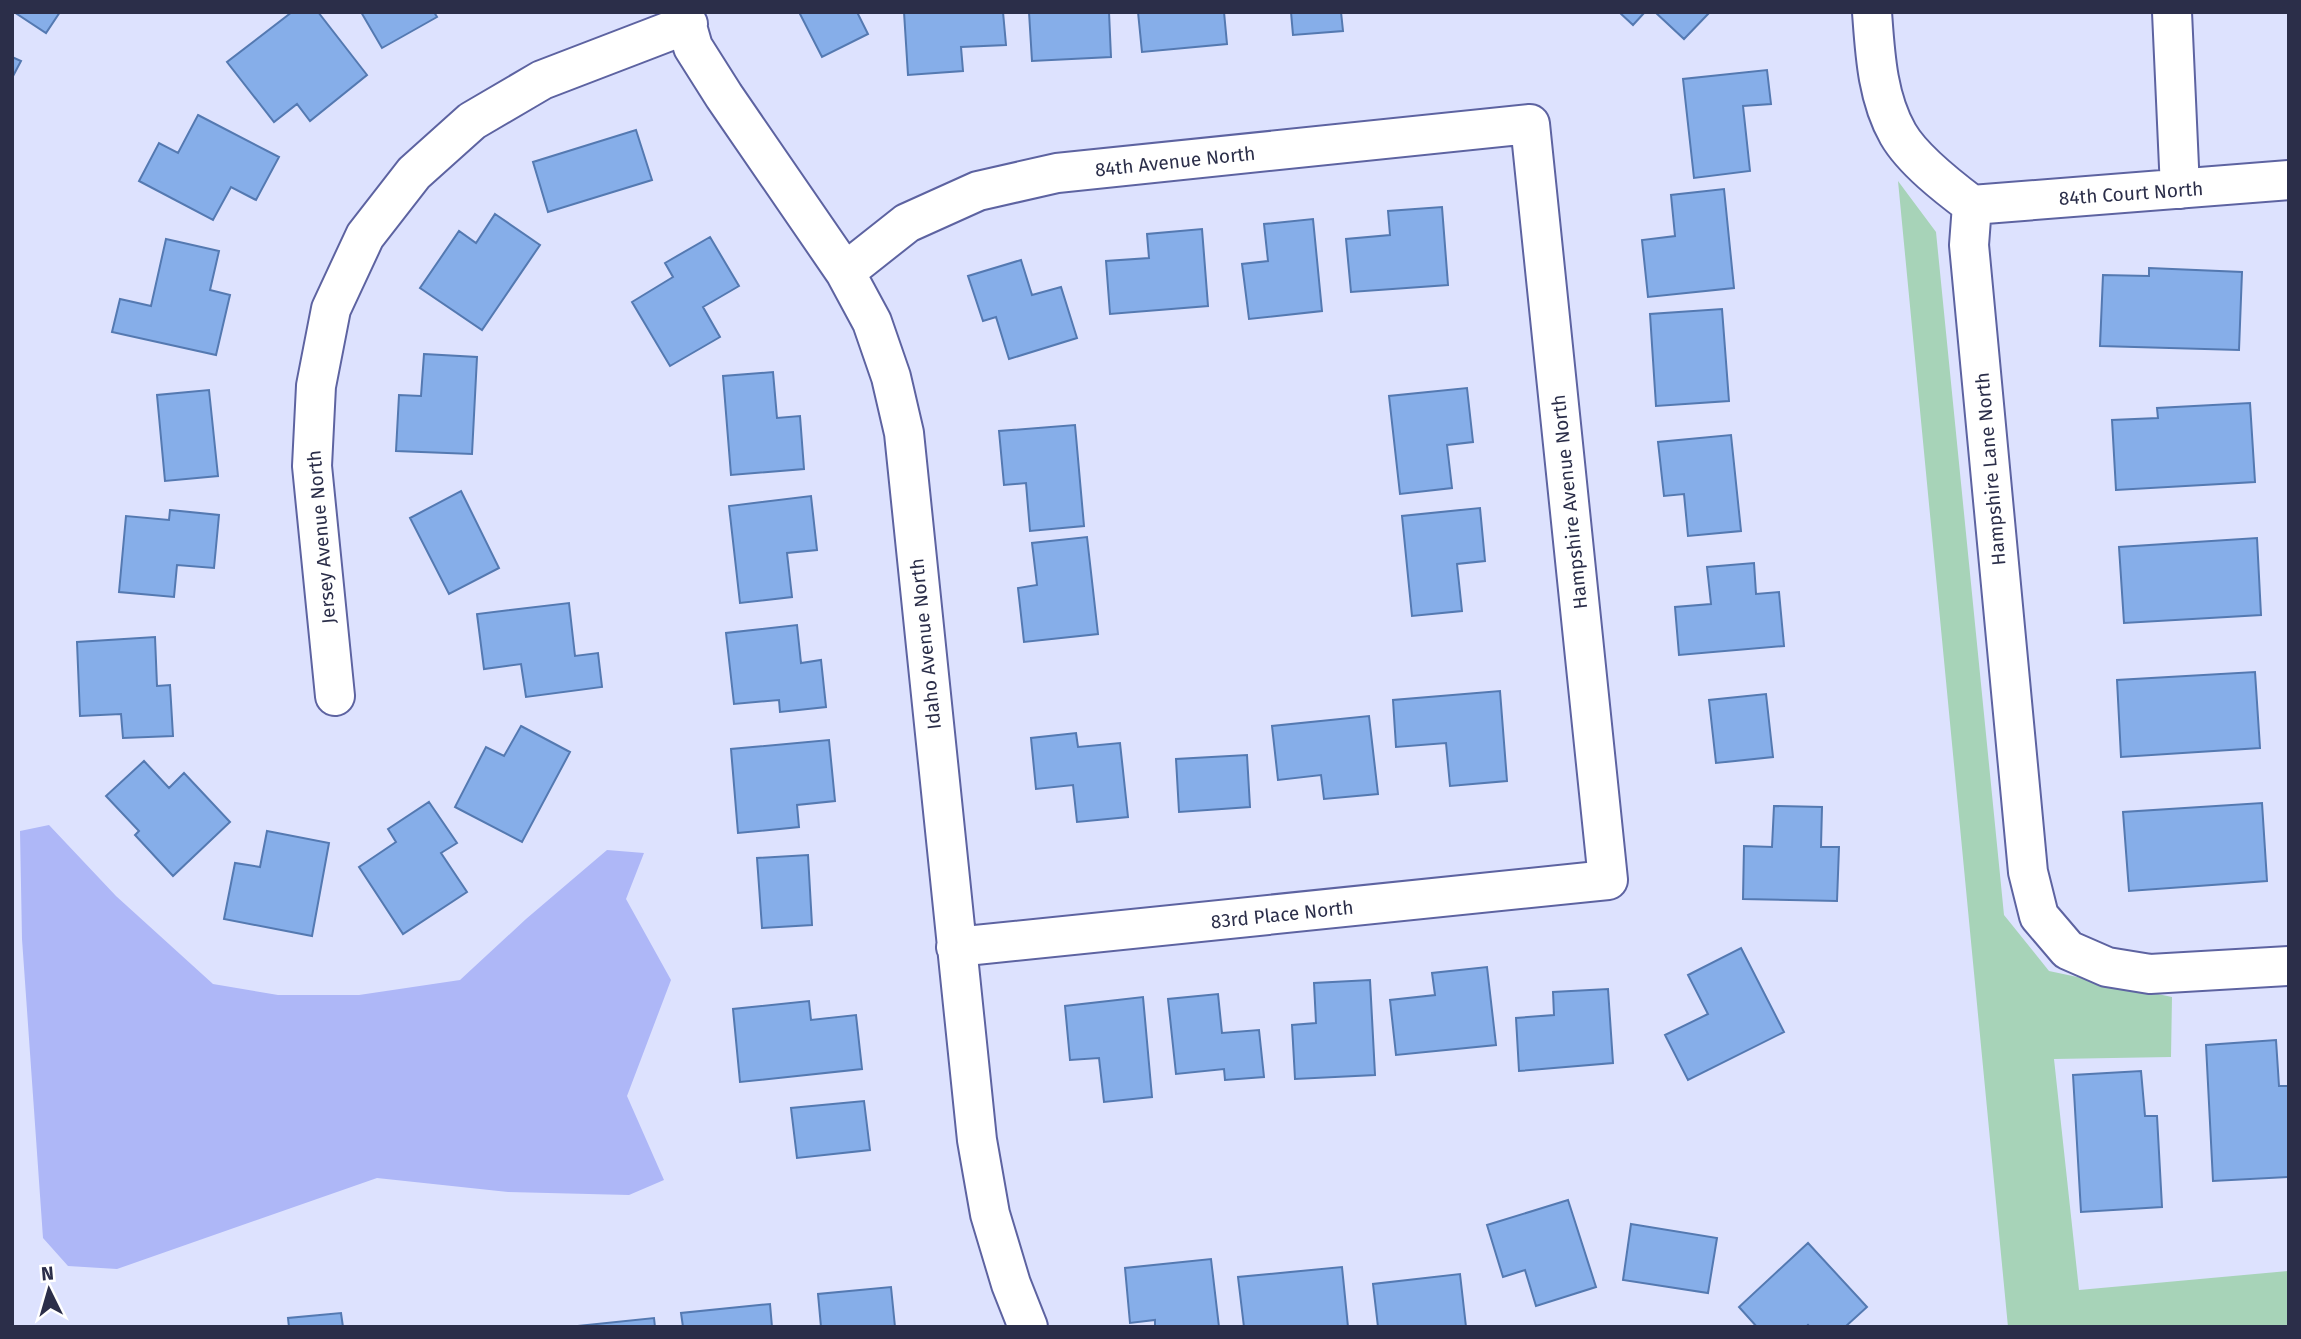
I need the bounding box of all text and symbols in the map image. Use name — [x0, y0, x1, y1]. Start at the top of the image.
street label: 84th Avenue North — [1094, 142, 1256, 181]
street label: 84th Court North — [2058, 177, 2204, 210]
street label: Hampshire Lane North — [1971, 371, 2010, 567]
street label: Hampshire Avenue North — [1547, 393, 1592, 610]
street label: Jersey Avenue North — [302, 449, 341, 625]
street label: Idaho Avenue North — [905, 557, 946, 731]
street label: 83rd Place North — [1210, 896, 1354, 933]
north arrow — [14, 1255, 84, 1325]
text: N — [40, 1262, 55, 1286]

